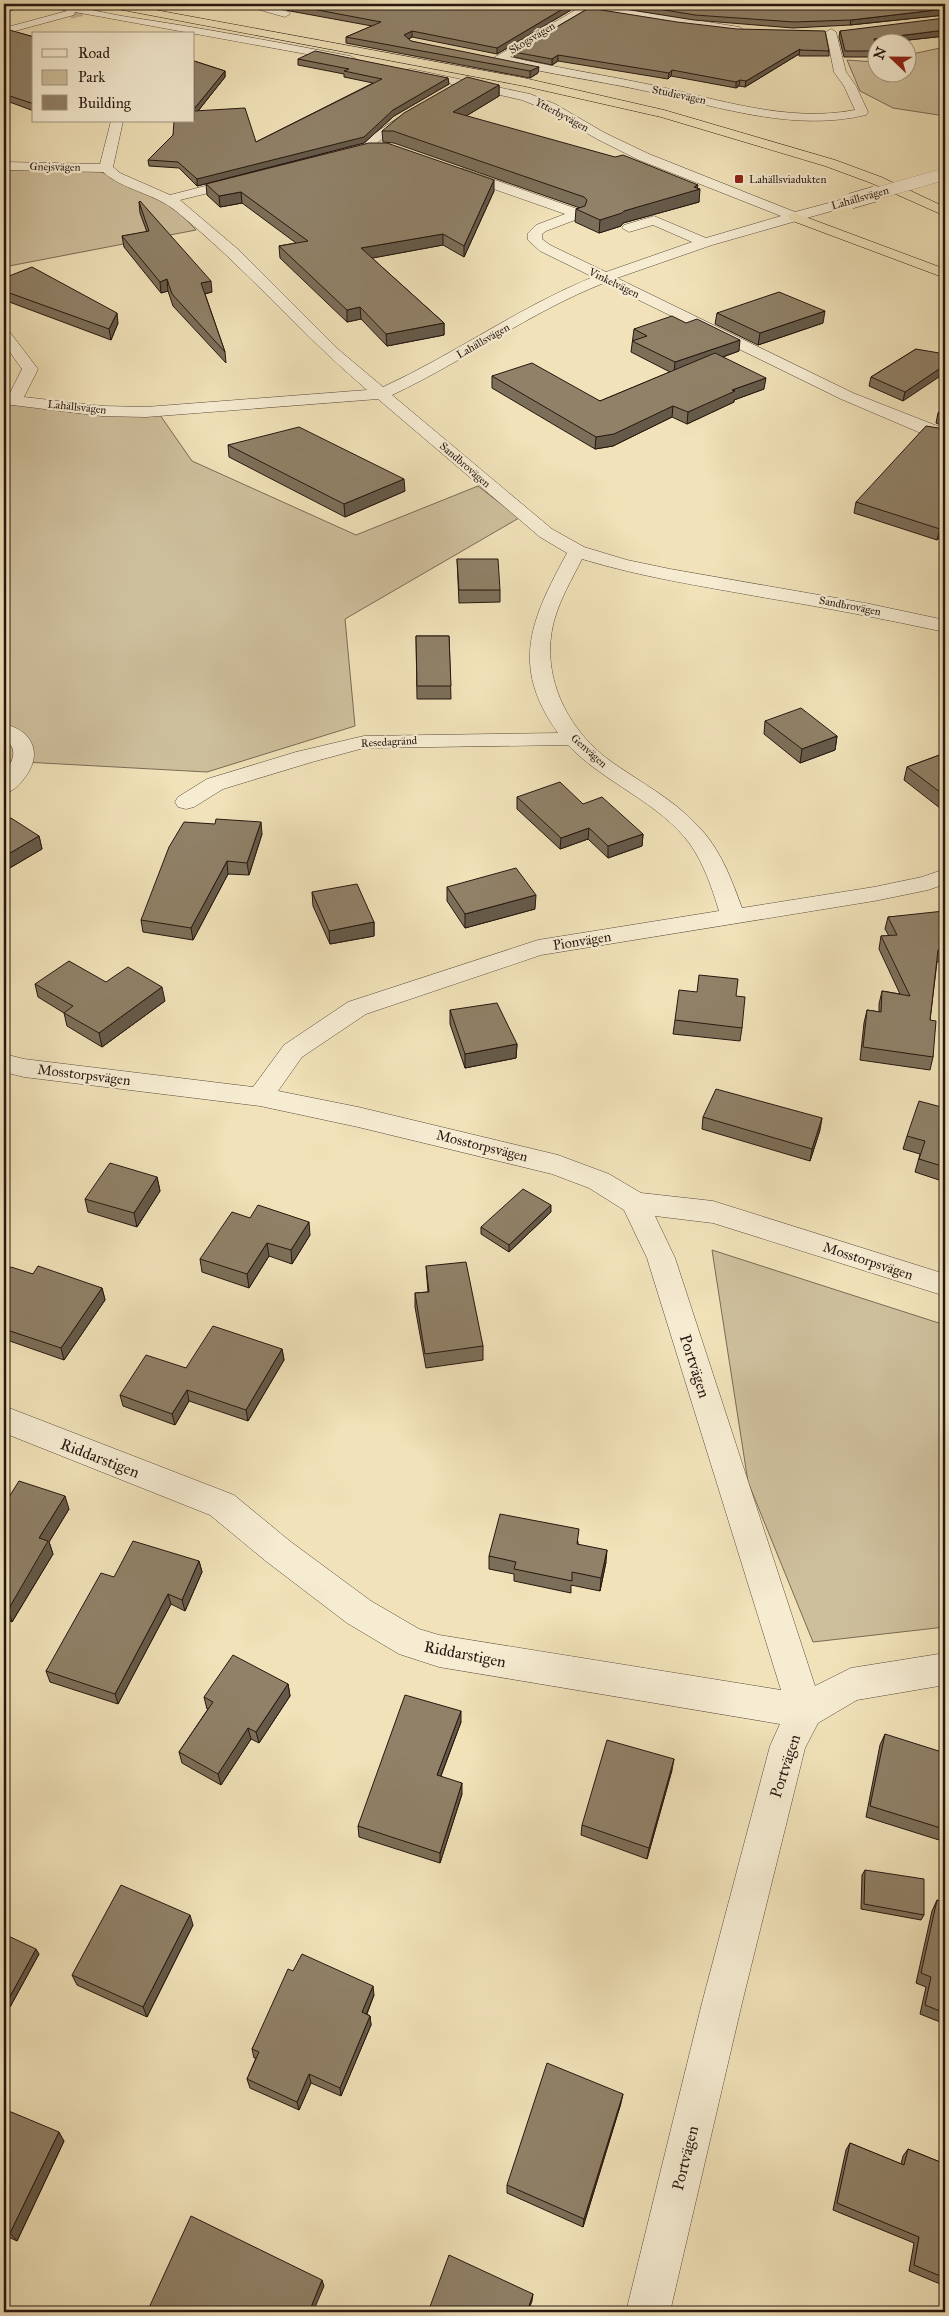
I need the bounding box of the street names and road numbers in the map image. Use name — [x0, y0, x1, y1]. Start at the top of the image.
street label: Skogsvägen — [507, 19, 558, 57]
street label: Studievägen — [651, 83, 707, 107]
street label: Ytterbyvägen — [533, 95, 591, 135]
street label: Gnejsvägen — [29, 160, 81, 174]
street label: Lahällsvägen — [830, 184, 890, 212]
street label: Vinkelvägen — [586, 265, 641, 301]
street label: Lahällsvägen — [454, 321, 512, 361]
street label: Lahällsvägen — [47, 397, 107, 417]
street label: Sandbrovägen — [437, 439, 493, 491]
street label: Sandbrovägen — [818, 594, 882, 618]
street label: Genvägen — [568, 731, 610, 771]
street label: Resedagränd — [360, 734, 418, 750]
street label: Pionvägen — [552, 928, 613, 954]
street label: Mosstorpsvägen — [37, 1061, 132, 1089]
street label: Mosstorpsvägen — [435, 1126, 530, 1166]
street label: Mosstorpsvägen — [821, 1238, 916, 1284]
street label: Portvägen — [675, 1332, 714, 1401]
street label: Riddarstigen — [57, 1434, 143, 1483]
street label: Riddarstigen — [422, 1637, 508, 1672]
street label: Portvägen — [766, 1731, 805, 1801]
street label: Portvägen — [668, 2123, 703, 2192]

